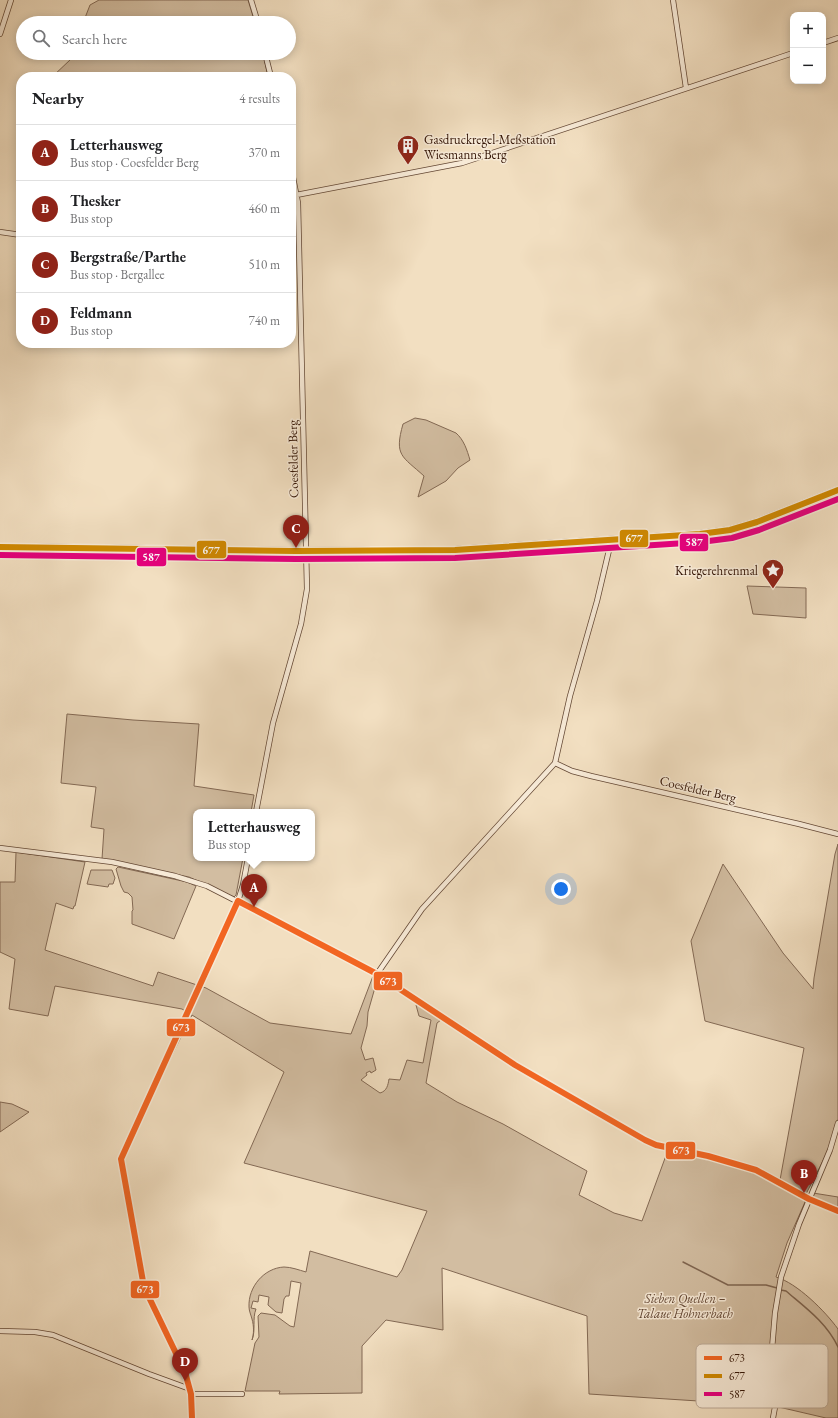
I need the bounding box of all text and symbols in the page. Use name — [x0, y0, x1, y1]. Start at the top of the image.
map controls — [790, 12, 826, 84]
button: + — [790, 12, 826, 48]
search box — [16, 16, 296, 60]
icon: search — [30, 27, 52, 49]
text: Search here — [62, 29, 127, 48]
button: − — [790, 48, 826, 84]
text: Nearby — [32, 87, 84, 109]
text: 4 results — [239, 90, 280, 107]
place label: Gasdruckregel-Meßstation Wiesmanns Berg — [424, 131, 556, 163]
building icon: Gasdruckregel-Meßstation Wiesmanns Berg — [395, 133, 421, 166]
text: Letterhausweg — [70, 135, 162, 154]
text: A — [40, 144, 50, 161]
text: 370 m — [249, 144, 280, 161]
text: Bus stop · Coesfelder Berg — [70, 154, 199, 171]
text: Thesker — [70, 191, 121, 210]
text: B — [41, 200, 49, 217]
text: 460 m — [249, 200, 280, 217]
text: Bus stop — [70, 210, 113, 227]
text: Bergstraße/Parthe — [70, 247, 186, 266]
text: C — [40, 256, 50, 273]
text: 510 m — [249, 256, 280, 273]
text: Bus stop · Bergallee — [70, 266, 165, 283]
text: Feldmann — [70, 303, 132, 322]
text: D — [40, 312, 50, 329]
text: 740 m — [249, 312, 280, 329]
text: Bus stop — [70, 322, 113, 339]
street label: Coesfelder Berg — [284, 419, 302, 498]
pin: C — [283, 515, 309, 548]
line badge: 677 — [619, 529, 649, 548]
text: 677 — [625, 531, 643, 545]
line badge: 587 — [679, 533, 709, 552]
text: 587 — [685, 535, 703, 549]
line badge: 677 — [196, 540, 227, 559]
text: 677 — [202, 543, 220, 557]
line badge: 587 — [136, 547, 167, 567]
text: 587 — [142, 550, 160, 564]
place icon: Kriegerehrenmal — [760, 557, 786, 590]
place label: Kriegerehrenmal — [675, 562, 758, 579]
street label: Coesfelder Berg — [658, 772, 738, 806]
popup — [193, 809, 315, 861]
text: Letterhausweg — [208, 817, 300, 836]
text: Bus stop — [208, 836, 251, 853]
pin: A — [241, 874, 267, 907]
your location — [551, 879, 571, 899]
line badge: 673 — [373, 971, 403, 991]
text: 673 — [379, 974, 397, 988]
line badge: 673 — [166, 1018, 196, 1037]
text: 673 — [172, 1020, 190, 1034]
line badge: 673 — [665, 1141, 696, 1160]
text: 673 — [672, 1143, 690, 1157]
pin: B — [791, 1160, 817, 1193]
line badge: 673 — [130, 1280, 160, 1299]
text: 673 — [136, 1282, 154, 1296]
park label: Sieben Quellen – Talaue Hohnerbach — [637, 1290, 734, 1322]
legend — [696, 1344, 828, 1408]
pin: D — [172, 1348, 198, 1381]
text: 673 — [729, 1351, 745, 1365]
text: 677 — [729, 1369, 746, 1383]
text: 587 — [729, 1387, 746, 1401]

